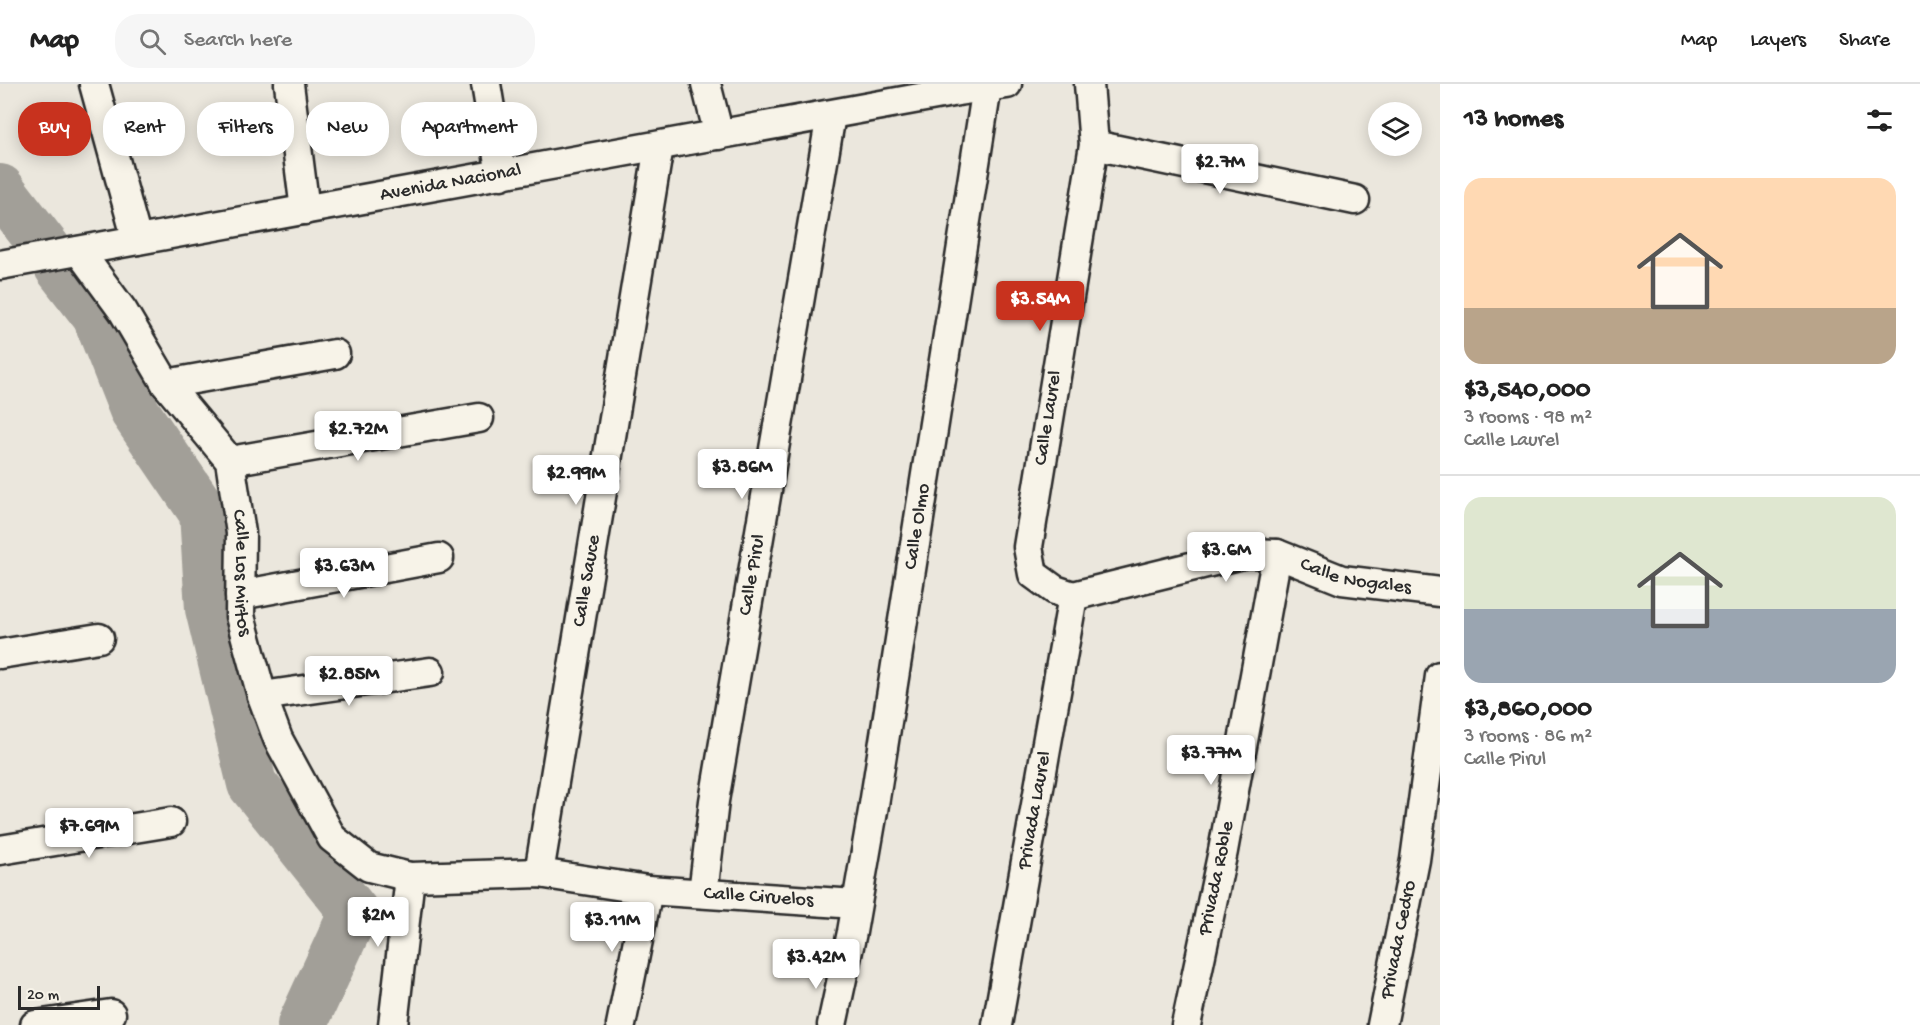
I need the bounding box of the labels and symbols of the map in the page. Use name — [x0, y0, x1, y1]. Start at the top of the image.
pin: $2.7M — [1178, 144, 1262, 195]
street label: Avenida Nacional — [378, 159, 523, 207]
pin: $3.54M — [991, 281, 1089, 332]
street label: Calle Laurel — [1030, 369, 1068, 467]
pin: $2.72M — [309, 411, 407, 462]
pin: $3.86M — [693, 449, 791, 500]
pin: $2.99M — [527, 455, 625, 506]
street label: Calle Olmo — [900, 482, 936, 571]
street label: Calle Los Mirtos — [226, 508, 257, 639]
pin: $3.6M — [1184, 532, 1268, 583]
street label: Calle Sauce — [568, 533, 606, 629]
street label: Calle Pirul — [734, 533, 771, 617]
pin: $3.63M — [295, 548, 393, 599]
street label: Calle Nogales — [1296, 553, 1413, 600]
pin: $2.85M — [300, 656, 398, 707]
pin: $3.77M — [1162, 735, 1260, 786]
street label: Privada Laurel — [1013, 749, 1057, 872]
pin: $7.69M — [40, 808, 138, 859]
street label: Privada Roble — [1194, 819, 1240, 938]
street label: Privada Cedro — [1376, 878, 1422, 1002]
street label: Calle Ciruelos — [703, 882, 815, 913]
pin: $2M — [349, 897, 407, 948]
pin: $3.11M — [563, 902, 661, 953]
pin: $3.42M — [767, 939, 865, 990]
scale bar — [18, 983, 100, 1010]

